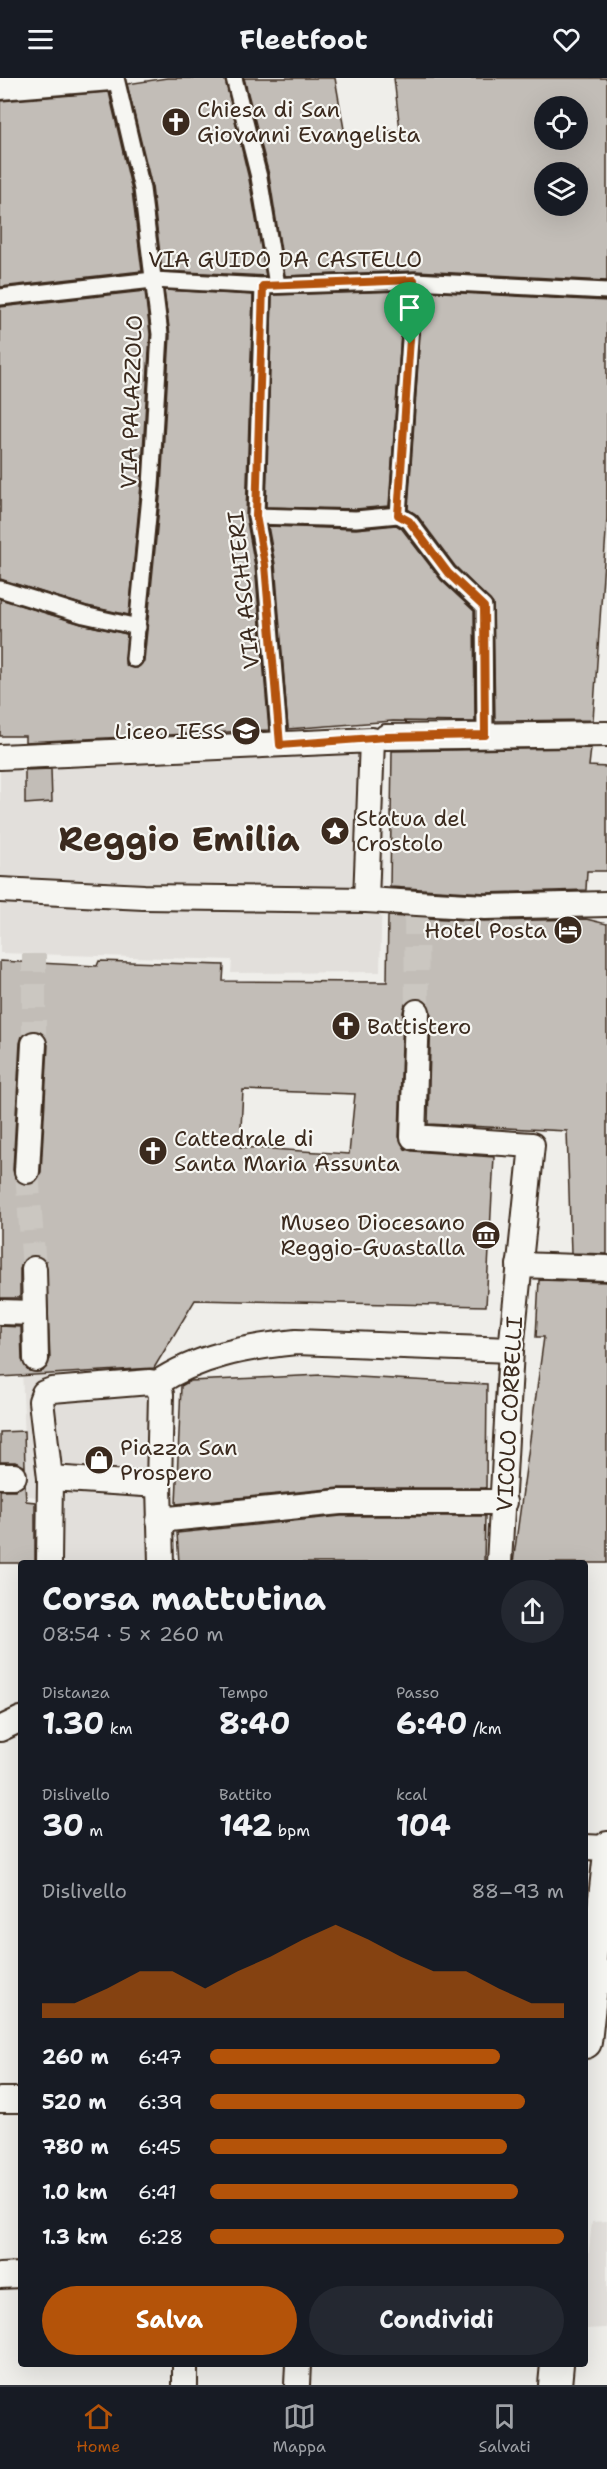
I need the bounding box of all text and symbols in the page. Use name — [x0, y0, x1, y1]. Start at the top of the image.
text: Fleetfoot — [239, 21, 368, 58]
icon: menu — [24, 23, 57, 56]
icon: heart — [550, 23, 583, 56]
place label: Chiesa di San Giovanni Evangelista — [197, 95, 420, 149]
map controls — [534, 96, 588, 216]
button: locate — [534, 96, 588, 150]
church icon: Chiesa di San Giovanni Evangelista — [160, 106, 192, 138]
button: layers — [534, 162, 588, 216]
street label: VIA GUIDO DA CASTELLO — [148, 245, 422, 274]
pin — [384, 282, 435, 344]
icon: arrive — [393, 291, 426, 324]
street label: VIA PALAZZOLO — [114, 314, 149, 490]
street label: VIA ASCHIERI — [221, 509, 266, 671]
school or university icon: Liceo IESS — [230, 715, 262, 747]
place label: Liceo IESS — [115, 717, 225, 746]
place label: Statua del Crostolo — [356, 804, 466, 858]
place icon: Statua del Crostolo — [319, 815, 351, 847]
district label: Reggio Emilia — [58, 816, 300, 862]
hotel icon: Hotel Posta — [552, 914, 584, 946]
place label: Hotel Posta — [424, 916, 547, 945]
church icon: Battistero — [330, 1010, 362, 1042]
place label: Battistero — [367, 1012, 471, 1041]
place label: Cattedrale di Santa Maria Assunta — [174, 1124, 400, 1178]
church icon: Cattedrale di Santa Maria Assunta — [137, 1135, 169, 1167]
place label: Museo Diocesano Reggio-Guastalla — [280, 1208, 465, 1262]
museum icon: Museo Diocesano Reggio-Guastalla — [470, 1219, 502, 1251]
street label: VICOLO CORBELLI — [490, 1316, 529, 1513]
place label: Piazza San Prospero — [120, 1433, 238, 1487]
shop icon: Piazza San Prospero — [83, 1444, 115, 1476]
text: Corsa mattutina — [42, 1576, 326, 1621]
button: share — [501, 1580, 564, 1643]
text: 08:54 · 5 × 260 m — [42, 1621, 224, 1647]
text: Distanza — [42, 1682, 110, 1703]
text: Tempo — [219, 1682, 268, 1703]
text: Passo — [396, 1682, 439, 1703]
text: 1.30 — [42, 1703, 104, 1744]
text: 8:40 — [219, 1703, 290, 1744]
text: 6:40 — [396, 1703, 467, 1744]
text: km — [104, 1718, 132, 1739]
text: /km — [467, 1718, 502, 1739]
text: Dislivello — [42, 1784, 110, 1805]
text: Battito — [219, 1784, 272, 1805]
text: kcal — [396, 1784, 427, 1805]
text: 30 — [42, 1805, 84, 1846]
text: 142 — [219, 1805, 272, 1846]
text: 104 — [396, 1805, 451, 1846]
text: m — [84, 1820, 103, 1841]
text: bpm — [272, 1820, 310, 1841]
text: Dislivello — [42, 1878, 127, 1904]
text: 88–93 m — [471, 1878, 564, 1904]
text: 260 m — [42, 2044, 109, 2070]
text: 6:47 — [138, 2044, 182, 2070]
text: 520 m — [42, 2089, 107, 2115]
text: 6:39 — [138, 2089, 183, 2115]
text: 780 m — [42, 2134, 109, 2160]
text: 6:45 — [138, 2134, 181, 2160]
text: 1.0 km — [42, 2179, 107, 2205]
text: 6:41 — [138, 2179, 177, 2205]
text: 1.3 km — [42, 2224, 108, 2250]
text: 6:28 — [138, 2224, 183, 2250]
button: Salva — [42, 2286, 297, 2355]
button: Condividi — [309, 2286, 564, 2355]
tab: Home — [76, 2400, 120, 2457]
tab: Mappa — [273, 2400, 326, 2457]
tab: Salvati — [478, 2400, 531, 2457]

